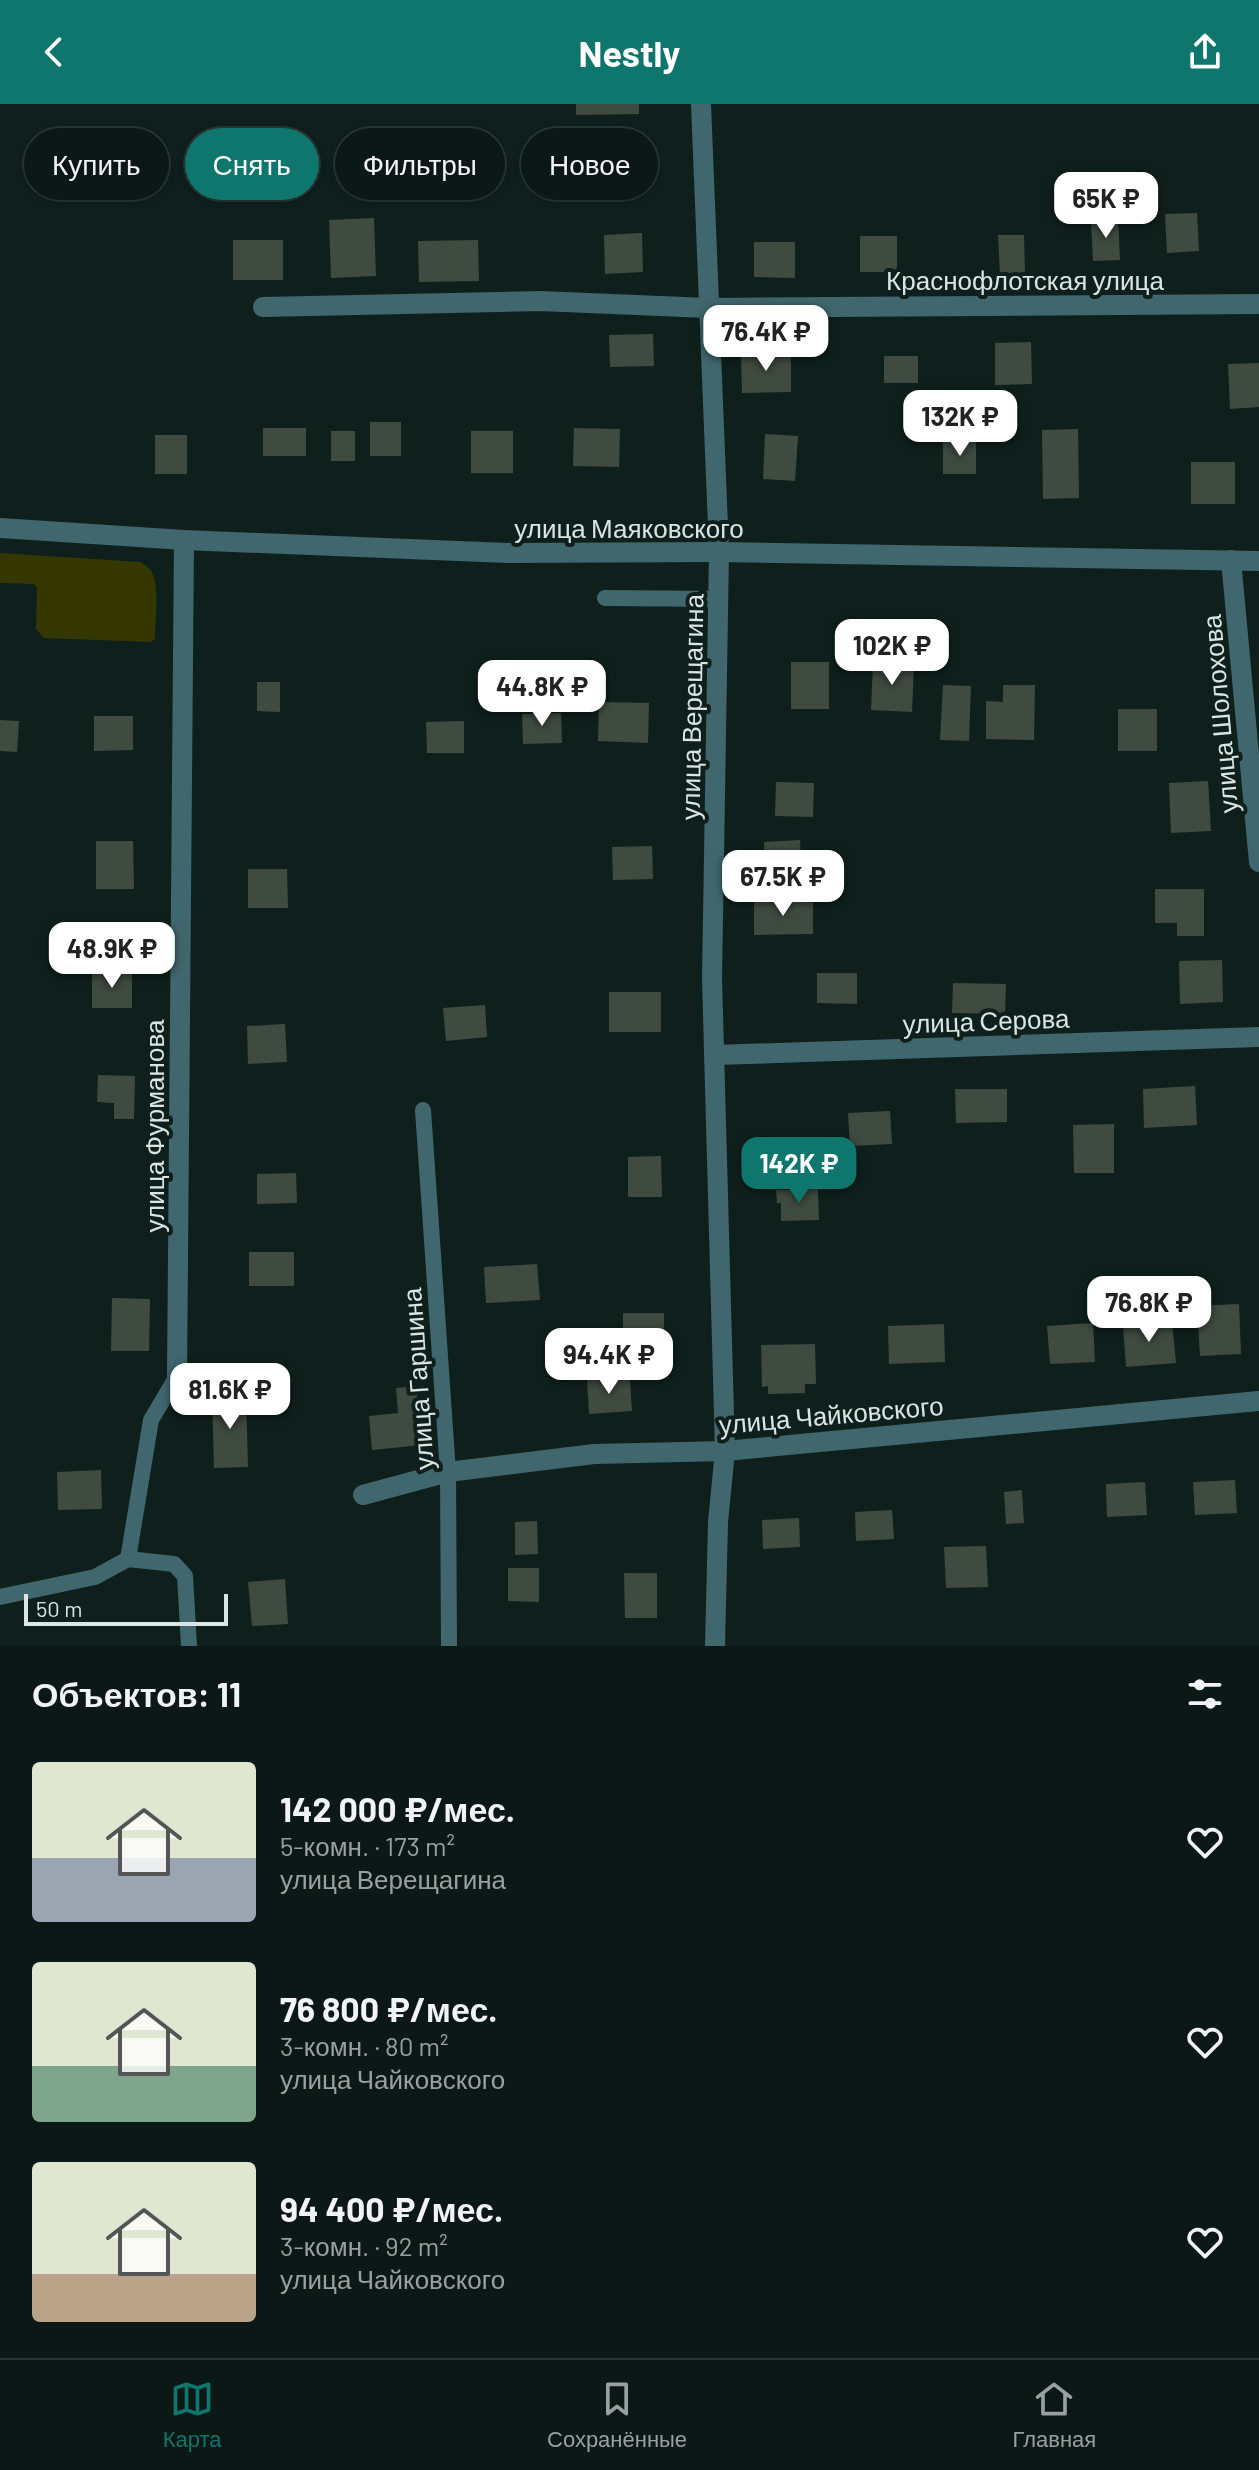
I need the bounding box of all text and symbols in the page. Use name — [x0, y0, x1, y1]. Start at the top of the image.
icon: back — [32, 30, 76, 74]
icon: share — [1183, 30, 1227, 74]
text: Nestly — [579, 31, 681, 74]
chip: Купить — [24, 128, 169, 200]
chip: Снять — [185, 128, 319, 200]
chip: Фильтры — [335, 128, 505, 200]
chip: Новое — [521, 128, 658, 200]
pin: 65K ₽ — [1050, 172, 1162, 240]
text: 65K ₽ — [1072, 182, 1140, 213]
street label: Краснофлотская улица — [886, 264, 1164, 295]
pin: 76.4K ₽ — [692, 305, 840, 373]
text: 76.4K ₽ — [721, 315, 811, 346]
pin: 132K ₽ — [895, 390, 1025, 458]
text: 132K ₽ — [921, 400, 999, 431]
street label: улица Маяковского — [514, 512, 744, 543]
street label: улица Верещагина — [674, 593, 708, 820]
street label: улица Шолохова — [1195, 613, 1243, 815]
pin: 102K ₽ — [827, 619, 957, 687]
text: 102K ₽ — [853, 629, 931, 660]
pin: 44.8K ₽ — [468, 660, 616, 728]
text: 44.8K ₽ — [496, 670, 588, 701]
pin: 67.5K ₽ — [709, 850, 857, 918]
text: 67.5K ₽ — [740, 860, 826, 891]
pin: 48.9K ₽ — [38, 922, 186, 990]
text: 48.9K ₽ — [67, 932, 157, 963]
street label: улица Серова — [902, 1002, 1070, 1038]
street label: улица Фурманова — [138, 1019, 169, 1232]
pin: 142K ₽ — [734, 1137, 864, 1205]
text: 142K ₽ — [759, 1147, 839, 1178]
pin: 76.8K ₽ — [1075, 1276, 1223, 1344]
street label: улица Гаршина — [395, 1286, 439, 1471]
text: 76.8K ₽ — [1105, 1286, 1193, 1317]
pin: 94.4K ₽ — [535, 1328, 683, 1396]
text: 94.4K ₽ — [563, 1338, 655, 1369]
pin: 81.6K ₽ — [156, 1363, 304, 1431]
text: 81.6K ₽ — [188, 1373, 272, 1404]
street label: улица Чайковского — [718, 1389, 944, 1439]
scale bar — [24, 1590, 228, 1626]
text: 50 m — [36, 1595, 82, 1621]
icon: filters — [1183, 1672, 1227, 1716]
text: Объектов: 11 — [32, 1673, 241, 1714]
text: 142 000 ₽/мес. — [280, 1788, 515, 1829]
icon: home — [96, 1794, 192, 1890]
icon: heart — [1183, 1820, 1227, 1864]
text: 5-комн. · 173 m² — [280, 1830, 455, 1861]
text: улица Верещагина — [280, 1863, 506, 1894]
text: 76 800 ₽/мес. — [280, 1988, 498, 2029]
icon: home — [96, 1994, 192, 2090]
icon: heart — [1183, 2020, 1227, 2064]
text: 3-комн. · 80 m² — [280, 2030, 449, 2061]
text: улица Чайковского — [280, 2063, 505, 2094]
text: 94 400 ₽/мес. — [280, 2188, 503, 2229]
icon: home — [96, 2194, 192, 2290]
icon: heart — [1183, 2220, 1227, 2264]
text: 3-комн. · 92 m² — [280, 2230, 448, 2261]
text: улица Чайковского — [280, 2263, 505, 2294]
tab: Карта — [163, 2377, 222, 2453]
tab: Сохранённые — [547, 2377, 687, 2453]
tab: Главная — [1013, 2377, 1096, 2453]

